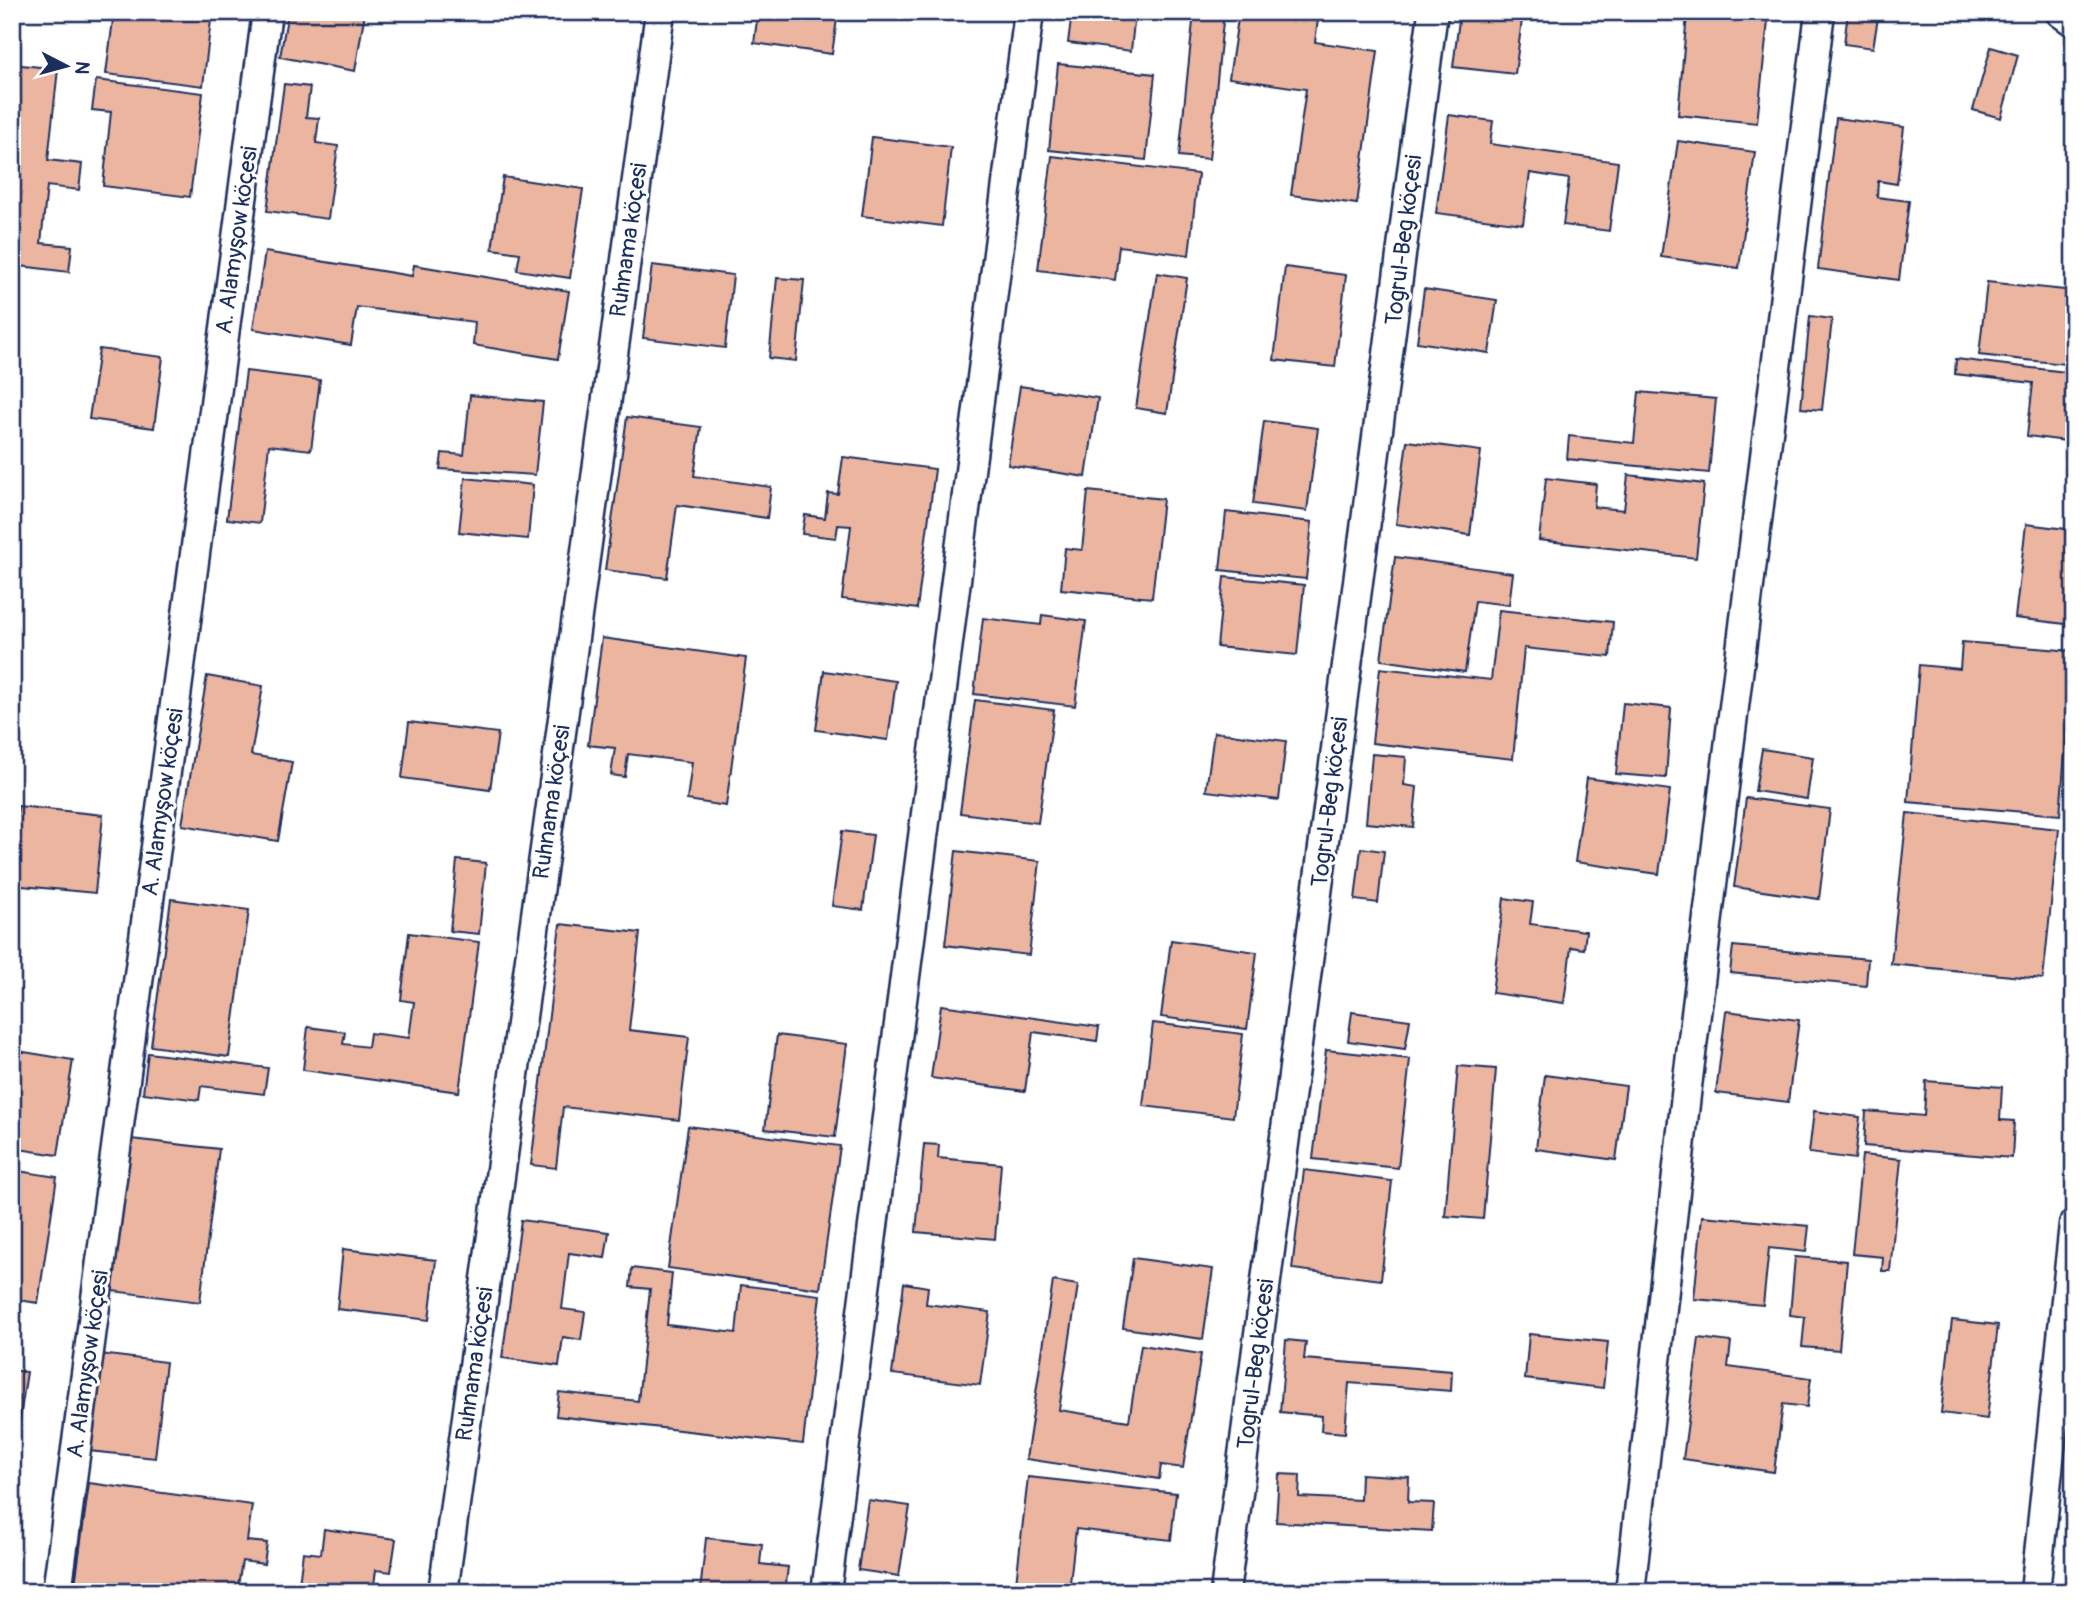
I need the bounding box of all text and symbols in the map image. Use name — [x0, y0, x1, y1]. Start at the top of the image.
north arrow — [32, 32, 102, 102]
text: N — [69, 60, 95, 75]
street label: A. Alamyşow köçesi — [209, 144, 264, 336]
street label: Togrul-Beg köçesi — [1379, 153, 1428, 327]
street label: Ruhnama köçesi — [603, 161, 654, 319]
street label: A. Alamyşow köçesi — [135, 706, 190, 898]
street label: Togrul-Beg köçesi — [1305, 715, 1354, 889]
street label: Ruhnama köçesi — [526, 723, 577, 881]
street label: A. Alamyşow köçesi — [60, 1268, 115, 1460]
street label: Togrul-Beg köçesi — [1231, 1277, 1280, 1451]
street label: Ruhnama köçesi — [449, 1285, 500, 1443]

